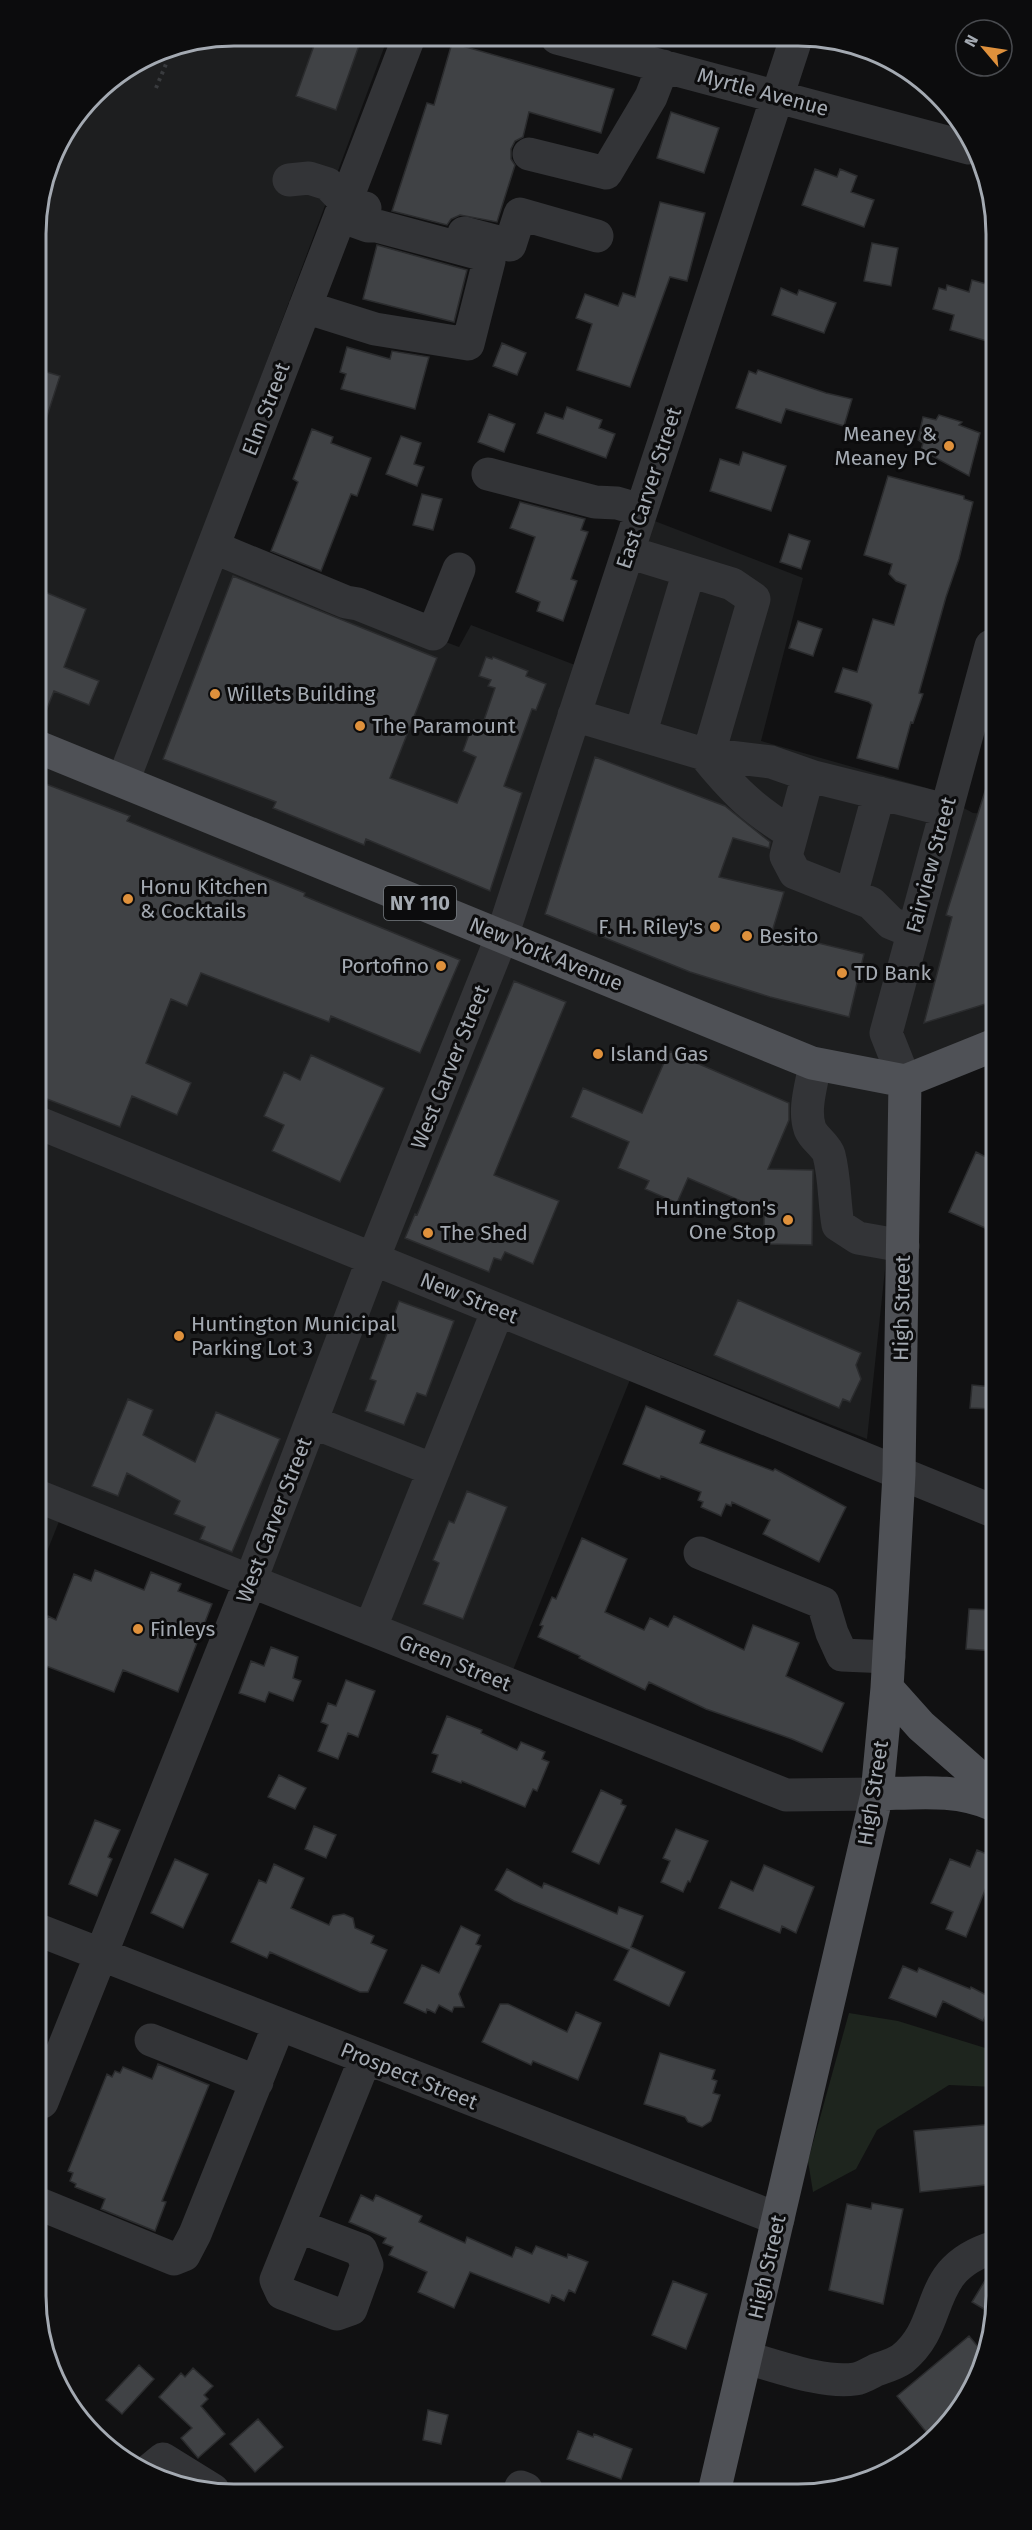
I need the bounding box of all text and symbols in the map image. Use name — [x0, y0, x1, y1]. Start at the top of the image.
north arrow — [954, 18, 1014, 78]
text: N — [960, 32, 982, 50]
street label: Myrtle Avenue — [694, 62, 832, 122]
street label: Elm Street — [236, 358, 296, 459]
street label: East Carver Street — [611, 403, 688, 572]
place label: Meaney & Meaney PC — [834, 421, 937, 471]
marker: Meaney & Meaney PC — [942, 439, 956, 453]
place label: Willets Building — [227, 681, 376, 707]
marker: Willets Building — [208, 687, 222, 701]
place label: The Paramount — [372, 713, 516, 739]
marker: The Paramount — [353, 719, 367, 733]
street label: Fairview Street — [900, 794, 962, 936]
place label: Honu Kitchen & Cocktails — [140, 874, 268, 924]
road number: NY 110 — [384, 886, 456, 920]
marker: Honu Kitchen & Cocktails — [121, 892, 135, 906]
street label: New York Avenue — [466, 911, 626, 997]
place label: F. H. Riley's — [598, 914, 703, 940]
marker: F. H. Riley's — [708, 920, 722, 934]
place label: Besito — [759, 923, 818, 949]
marker: Besito — [740, 929, 754, 943]
place label: Portofino — [341, 953, 429, 979]
marker: Portofino — [434, 959, 448, 973]
place label: TD Bank — [854, 960, 931, 986]
marker: TD Bank — [835, 966, 849, 980]
street label: West Carver Street — [405, 981, 495, 1153]
place label: Island Gas — [610, 1041, 708, 1067]
marker: Island Gas — [591, 1047, 605, 1061]
place label: Huntington's One Stop — [655, 1195, 776, 1245]
marker: Huntington's One Stop — [781, 1213, 795, 1227]
place label: The Shed — [440, 1220, 528, 1246]
marker: The Shed — [421, 1226, 435, 1240]
street label: High Street — [888, 1254, 916, 1361]
street label: New Street — [416, 1267, 522, 1330]
place label: Huntington Municipal Parking Lot 3 — [191, 1311, 396, 1361]
marker: Huntington Municipal Parking Lot 3 — [172, 1329, 186, 1343]
street label: West Carver Street — [231, 1433, 318, 1606]
place label: Finleys — [150, 1616, 215, 1642]
marker: Finleys — [131, 1622, 145, 1636]
street label: Green Street — [395, 1629, 515, 1697]
street label: High Street — [852, 1738, 894, 1847]
street label: Prospect Street — [337, 2037, 482, 2115]
street label: High Street — [742, 2212, 792, 2322]

